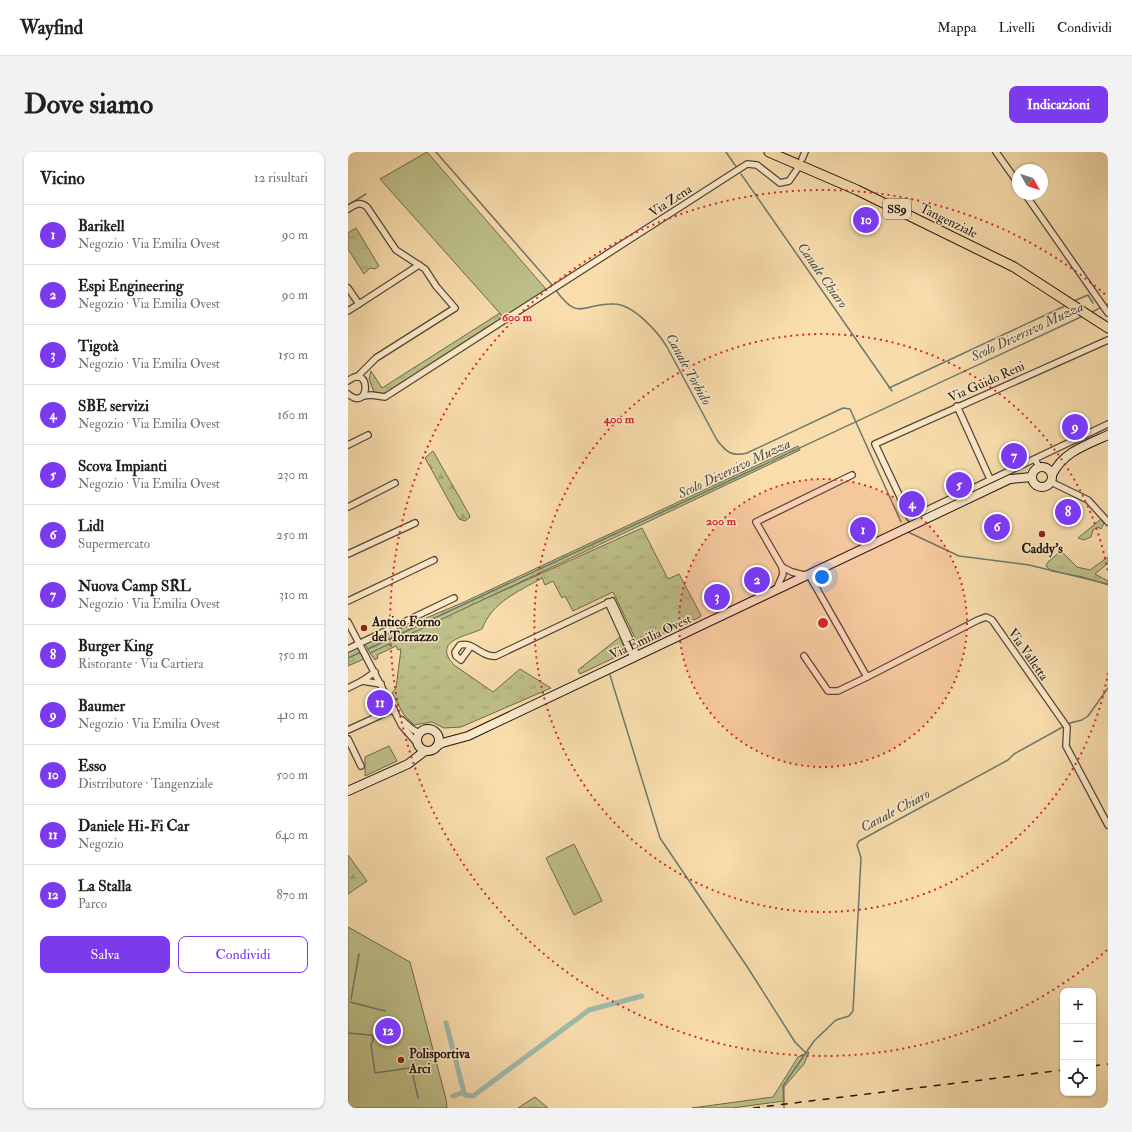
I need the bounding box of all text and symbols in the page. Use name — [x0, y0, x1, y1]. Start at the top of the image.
text: Wayfind — [20, 16, 83, 40]
text: Mappa — [937, 19, 976, 36]
text: Livelli — [998, 19, 1035, 36]
text: Condividi — [1057, 19, 1112, 36]
button: Indicazioni — [1009, 86, 1108, 123]
text: Dove siamo — [24, 87, 153, 122]
north arrow — [1012, 164, 1048, 200]
text: Vicino — [40, 168, 85, 189]
text: 12 risultati — [254, 170, 308, 186]
street label: Via Zena — [646, 181, 696, 221]
road number: SS9 — [883, 199, 911, 219]
street label: Tangenziale — [917, 200, 981, 242]
pin: 10 — [853, 205, 879, 235]
text: Barikell — [78, 217, 125, 236]
text: 1 — [51, 227, 55, 243]
text: 90 m — [282, 227, 308, 243]
text: Negozio · Via Emilia Ovest — [78, 236, 220, 252]
water label: Canale Chiaro — [794, 239, 851, 311]
text: Espi Engineering — [78, 277, 184, 296]
text: 2 — [50, 287, 56, 303]
text: 90 m — [282, 287, 308, 303]
text: Negozio · Via Emilia Ovest — [78, 296, 220, 312]
water label: Scolo Diversivo Muzza — [967, 298, 1087, 365]
text: 600 m — [502, 310, 533, 325]
water label: Canale Torbido — [662, 331, 715, 408]
text: Tigotà — [78, 337, 119, 356]
text: 3 — [51, 347, 56, 363]
text: 150 m — [278, 347, 308, 363]
text: Negozio · Via Emilia Ovest — [78, 356, 220, 372]
street label: Via Guido Reni — [946, 358, 1028, 406]
text: SBE servizi — [78, 397, 149, 416]
text: 4 — [49, 407, 57, 423]
text: 160 m — [277, 407, 308, 423]
text: 400 m — [603, 412, 635, 427]
pin: 9 — [1062, 412, 1088, 442]
text: Negozio · Via Emilia Ovest — [78, 416, 220, 432]
water label: Scolo Diversivo Muzza — [674, 435, 794, 502]
pin: 7 — [1001, 441, 1027, 471]
text: Scova Impianti — [78, 457, 167, 476]
text: 5 — [50, 467, 56, 483]
text: 230 m — [277, 467, 308, 483]
pin: 5 — [946, 470, 972, 500]
text: Negozio · Via Emilia Ovest — [78, 476, 220, 492]
pin: 4 — [899, 489, 925, 519]
pin: 8 — [1055, 497, 1081, 527]
pin: 6 — [984, 512, 1010, 542]
text: 200 m — [706, 514, 737, 529]
pin: 1 — [850, 515, 876, 545]
text: Lidl — [78, 517, 104, 536]
text: 6 — [50, 527, 56, 543]
text: 250 m — [276, 527, 308, 543]
marker: Caddy's — [1037, 529, 1047, 539]
text: Supermercato — [78, 536, 150, 552]
place label: Caddy's — [1021, 541, 1063, 558]
pin: 2 — [744, 565, 770, 595]
your location — [812, 567, 832, 587]
text: Nuova Camp SRL — [78, 577, 191, 596]
pin: 3 — [704, 582, 730, 612]
text: 7 — [50, 587, 56, 603]
text: 310 m — [279, 587, 308, 603]
text: Negozio · Via Emilia Ovest — [78, 596, 220, 612]
street label: Via Emilia Ovest — [607, 611, 694, 663]
place label: Antico Forno del Torrazzo — [371, 614, 441, 645]
centre of rings — [816, 616, 830, 630]
marker: Antico Forno del Torrazzo — [359, 623, 369, 633]
street label: Via Valletta — [1004, 625, 1052, 684]
text: Burger King — [78, 637, 153, 656]
text: 8 — [50, 647, 56, 663]
text: 350 m — [278, 647, 308, 663]
text: Ristorante · Via Cartiera — [78, 656, 204, 672]
pin: 11 — [367, 688, 393, 718]
text: Baumer — [78, 697, 125, 716]
text: 9 — [50, 707, 56, 723]
text: 410 m — [277, 707, 308, 723]
text: Negozio · Via Emilia Ovest — [78, 716, 220, 732]
text: Esso — [78, 757, 106, 776]
text: 10 — [47, 767, 59, 783]
text: 500 m — [276, 767, 308, 783]
text: Distributore · Tangenziale — [78, 776, 213, 792]
water label: Canale Chiaro — [858, 785, 933, 836]
text: Daniele Hi-Fi Car — [78, 817, 189, 836]
text: 11 — [48, 827, 58, 843]
text: 640 m — [275, 827, 308, 843]
text: Negozio — [78, 836, 123, 852]
text: La Stalla — [78, 877, 131, 896]
text: 12 — [47, 887, 59, 903]
text: 870 m — [276, 887, 308, 903]
text: Parco — [78, 896, 107, 912]
button: Salva — [40, 936, 170, 973]
button: Condividi — [178, 936, 308, 973]
map controls — [1060, 988, 1096, 1096]
button: + — [1060, 988, 1096, 1024]
pin: 12 — [375, 1016, 401, 1046]
button: − — [1060, 1024, 1096, 1060]
place label: Polisportiva Arci — [408, 1046, 471, 1077]
marker: Polisportiva Arci — [396, 1055, 406, 1065]
button: locate — [1060, 1060, 1096, 1096]

